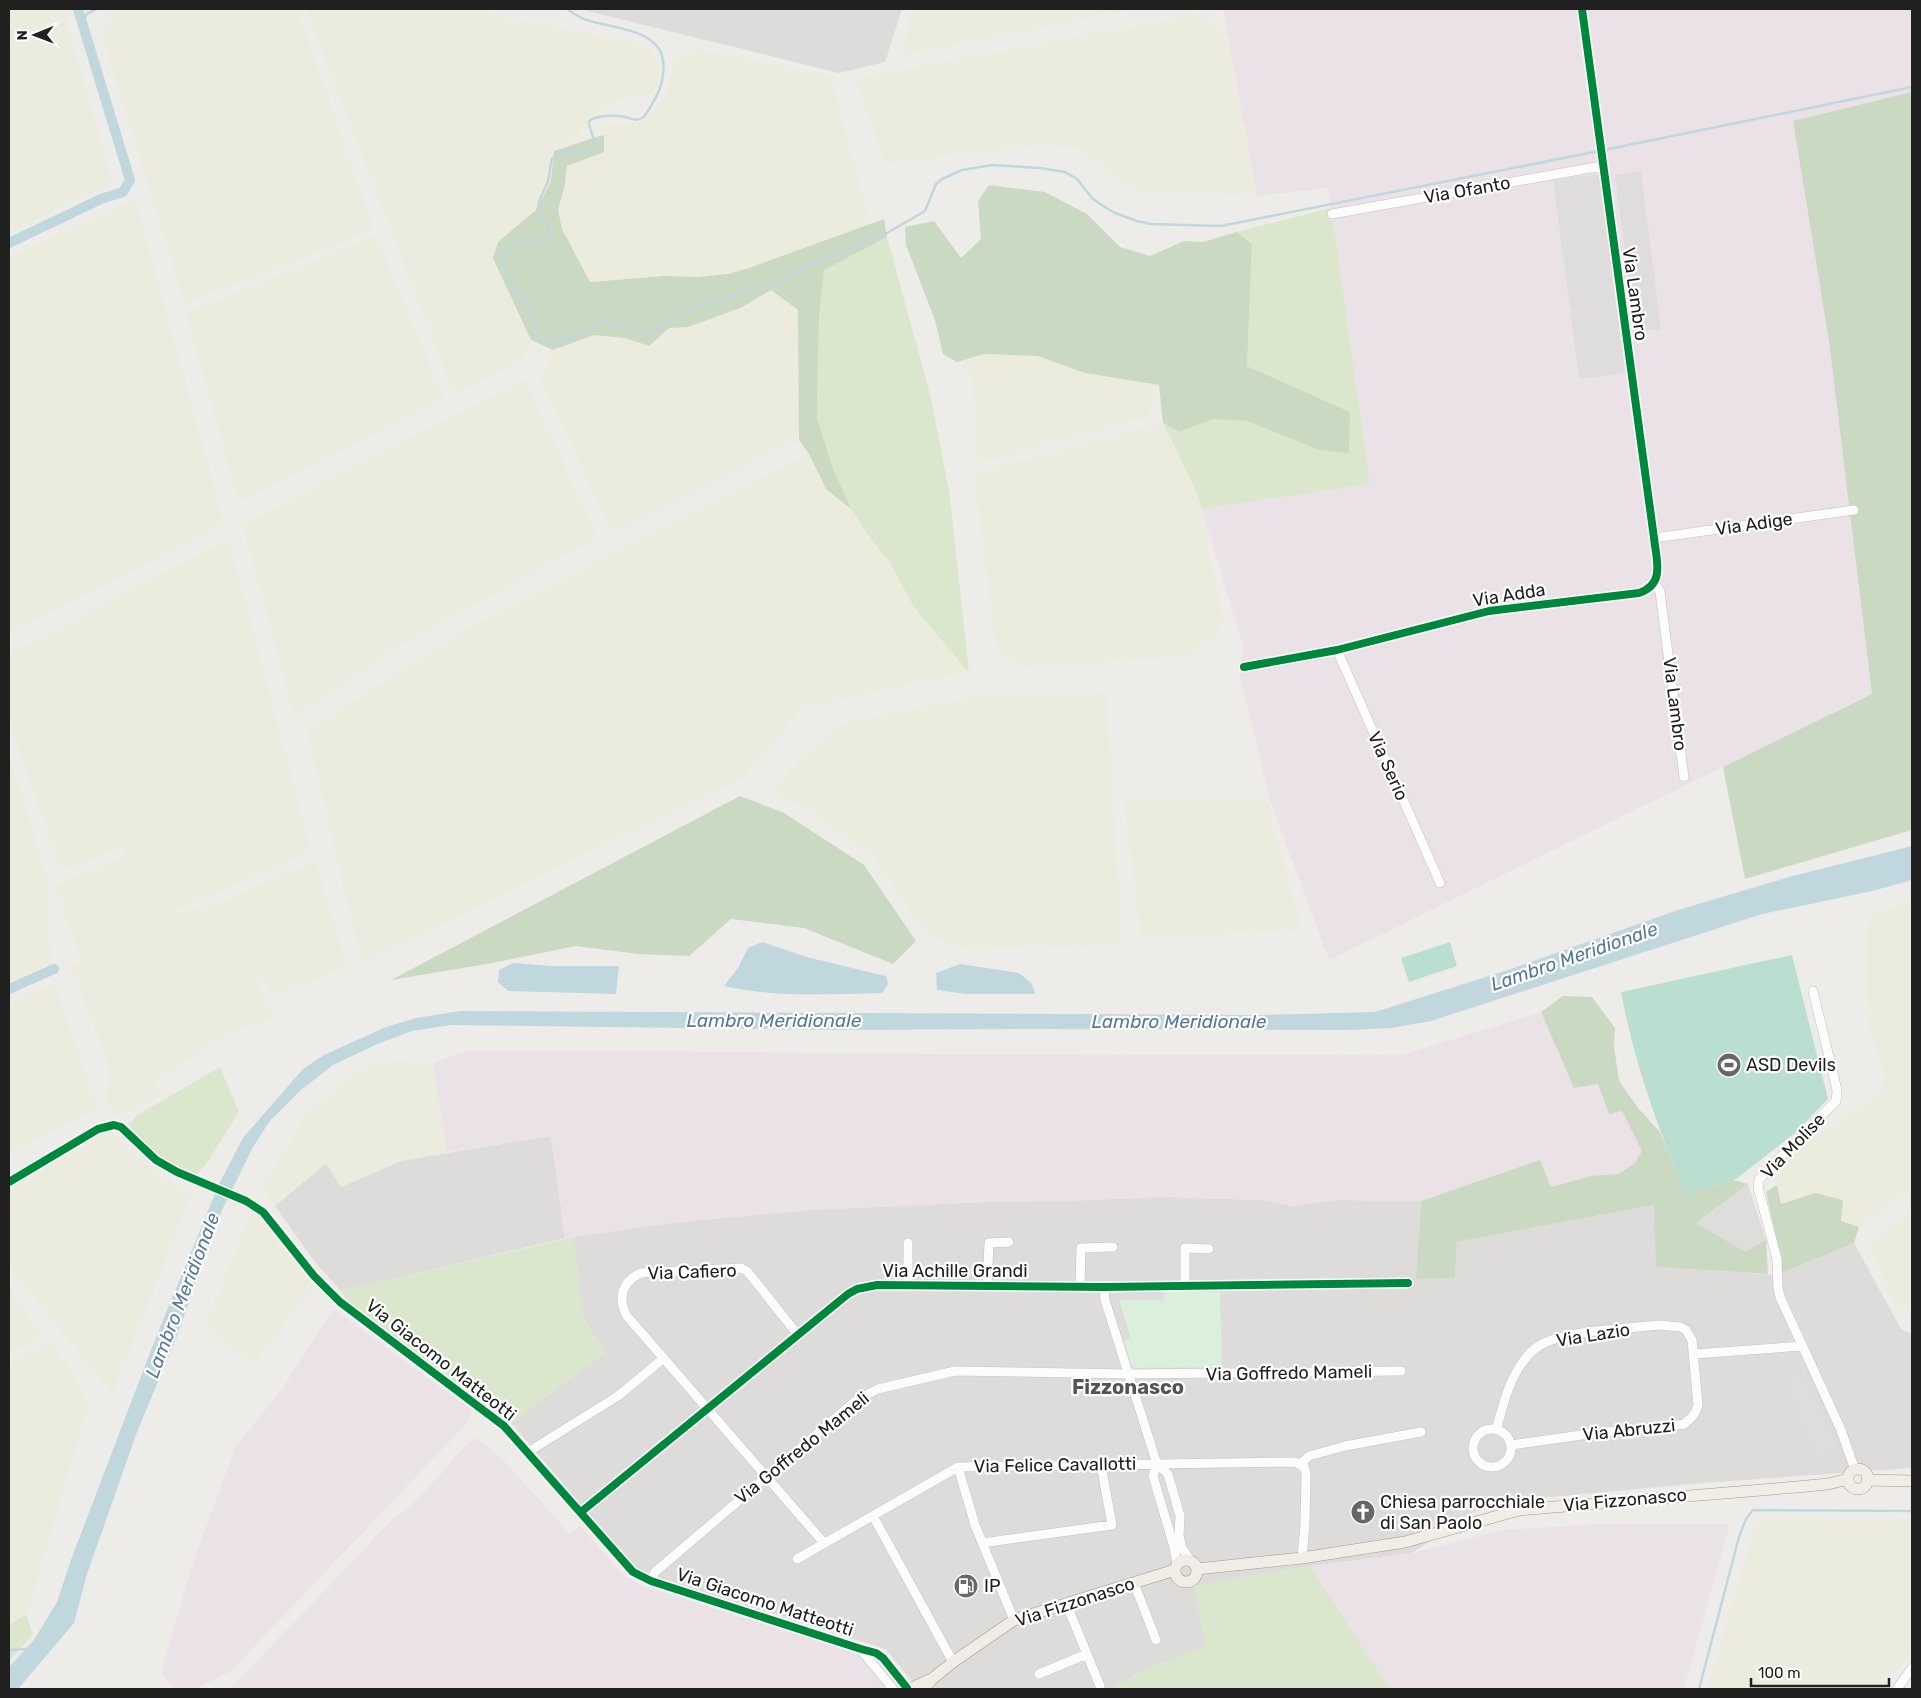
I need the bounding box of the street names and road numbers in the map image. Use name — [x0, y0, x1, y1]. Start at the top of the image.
street label: Via Ofanto — [1422, 172, 1512, 208]
street label: Via Lambro — [1618, 246, 1652, 342]
street label: Via Adige — [1714, 508, 1794, 540]
street label: Via Adda — [1471, 578, 1547, 612]
street label: Via Lambro — [1658, 656, 1692, 752]
street label: Via Serio — [1363, 728, 1413, 804]
street label: Via Molise — [1756, 1108, 1830, 1184]
street label: Via Cafiero — [647, 1259, 737, 1285]
street label: Via Achille Grandi — [882, 1260, 1028, 1282]
street label: Via Giacomo Matteotti — [361, 1294, 521, 1426]
street label: Via Lazio — [1555, 1318, 1631, 1352]
street label: Via Goffredo Mameli — [1206, 1361, 1372, 1385]
street label: Via Goffredo Mameli — [730, 1387, 874, 1509]
street label: Via Abruzzi — [1582, 1414, 1676, 1446]
street label: Via Felice Cavallotti — [973, 1453, 1137, 1477]
street label: Via Fizzonasco — [1562, 1484, 1688, 1516]
street label: Via Giacomo Matteotti — [674, 1563, 856, 1641]
street label: Via Fizzonasco — [1013, 1572, 1137, 1632]

